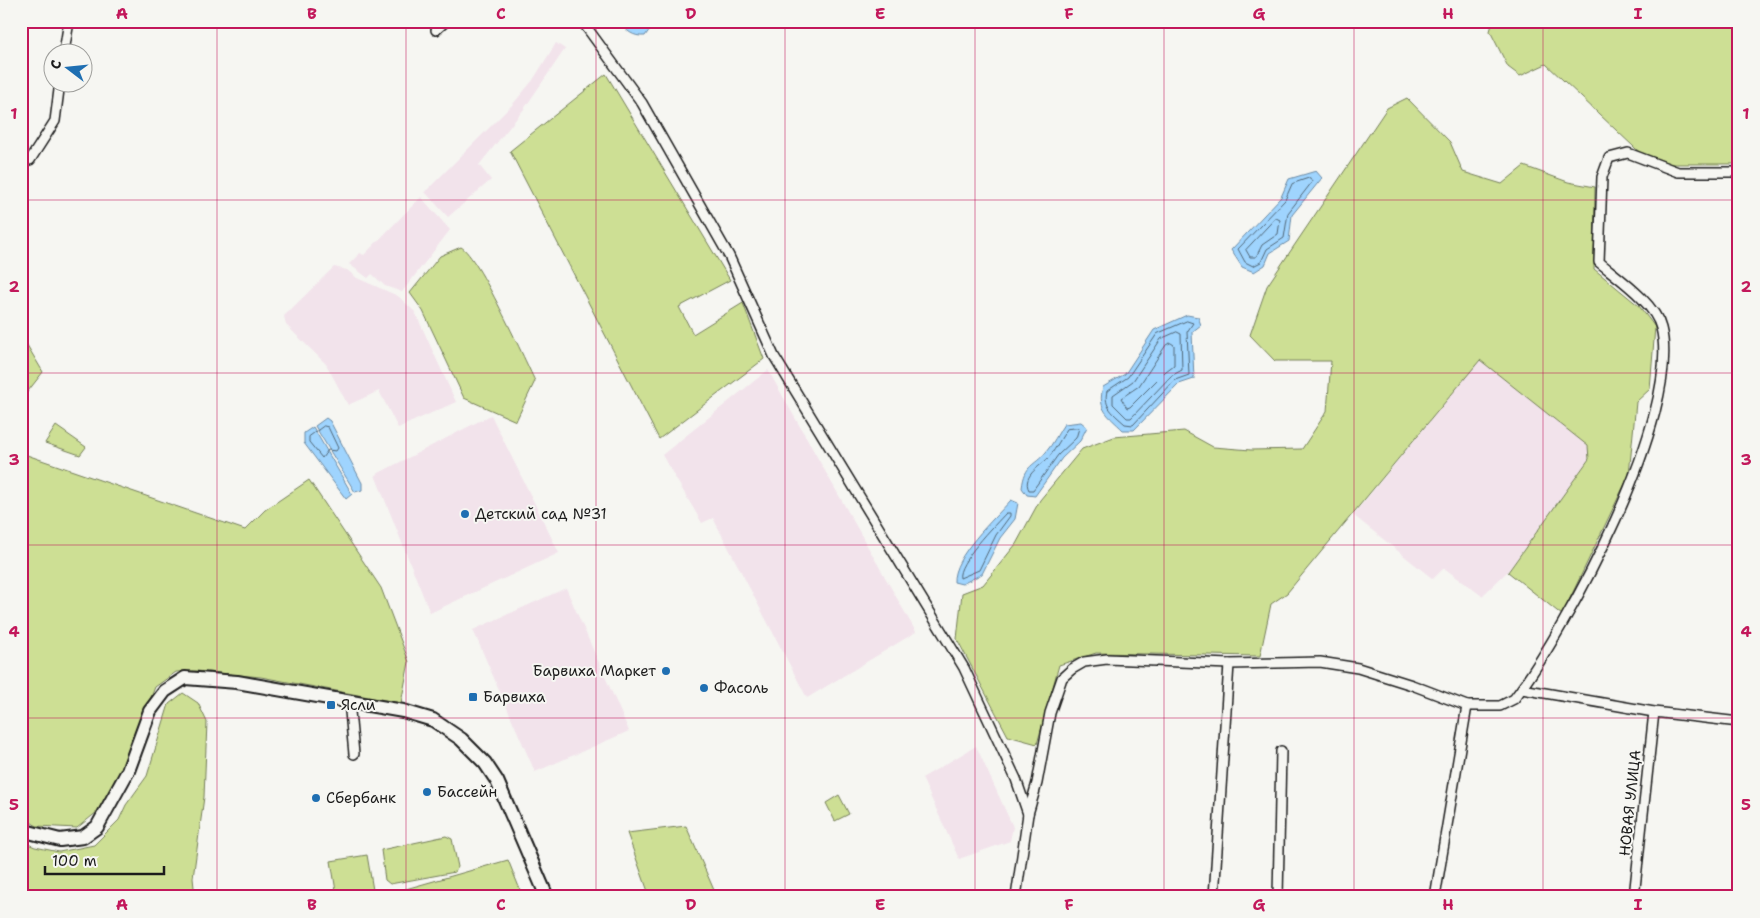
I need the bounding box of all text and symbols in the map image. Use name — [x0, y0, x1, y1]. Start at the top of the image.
text: A — [116, 3, 128, 24]
text: B — [307, 3, 317, 24]
text: C — [496, 3, 506, 24]
text: D — [685, 3, 697, 24]
text: E — [875, 3, 885, 24]
text: F — [1064, 3, 1074, 24]
text: G — [1253, 3, 1266, 24]
text: H — [1442, 3, 1454, 24]
text: I — [1634, 3, 1643, 24]
north arrow — [42, 42, 92, 92]
text: С — [46, 58, 65, 71]
text: 1 — [10, 103, 18, 124]
text: 1 — [1742, 103, 1750, 124]
text: 2 — [8, 276, 20, 297]
text: 2 — [1740, 276, 1752, 297]
text: 3 — [8, 449, 20, 470]
text: 3 — [1740, 449, 1752, 470]
place label: Детский сад №31 — [475, 504, 607, 524]
marker: Детский сад №31 — [459, 508, 471, 520]
text: 4 — [8, 621, 20, 642]
text: 4 — [1740, 621, 1752, 642]
place label: Барвиха Маркет — [533, 661, 656, 681]
marker: Барвиха Маркет — [660, 665, 672, 677]
place label: Фасоль — [714, 678, 769, 698]
marker: Фасоль — [698, 682, 710, 694]
place label: Барвиха — [483, 687, 546, 707]
marker: Барвиха — [467, 691, 479, 703]
place label: Ясли — [341, 695, 376, 715]
marker: Ясли — [325, 699, 337, 711]
street label: НОВАЯ УЛИЦА — [1614, 749, 1646, 857]
place label: Бассейн — [437, 782, 497, 802]
marker: Бассейн — [421, 786, 433, 798]
place label: Сбербанк — [326, 788, 396, 808]
marker: Сбербанк — [310, 792, 322, 804]
text: 5 — [9, 794, 19, 815]
text: 5 — [1741, 794, 1751, 815]
scale bar — [45, 843, 164, 875]
text: 100 m — [52, 851, 97, 871]
text: A — [116, 894, 128, 915]
text: B — [307, 894, 317, 915]
text: C — [496, 894, 506, 915]
text: D — [685, 894, 697, 915]
text: E — [875, 894, 885, 915]
text: F — [1064, 894, 1074, 915]
text: G — [1253, 894, 1266, 915]
text: H — [1442, 894, 1454, 915]
text: I — [1634, 894, 1643, 915]

